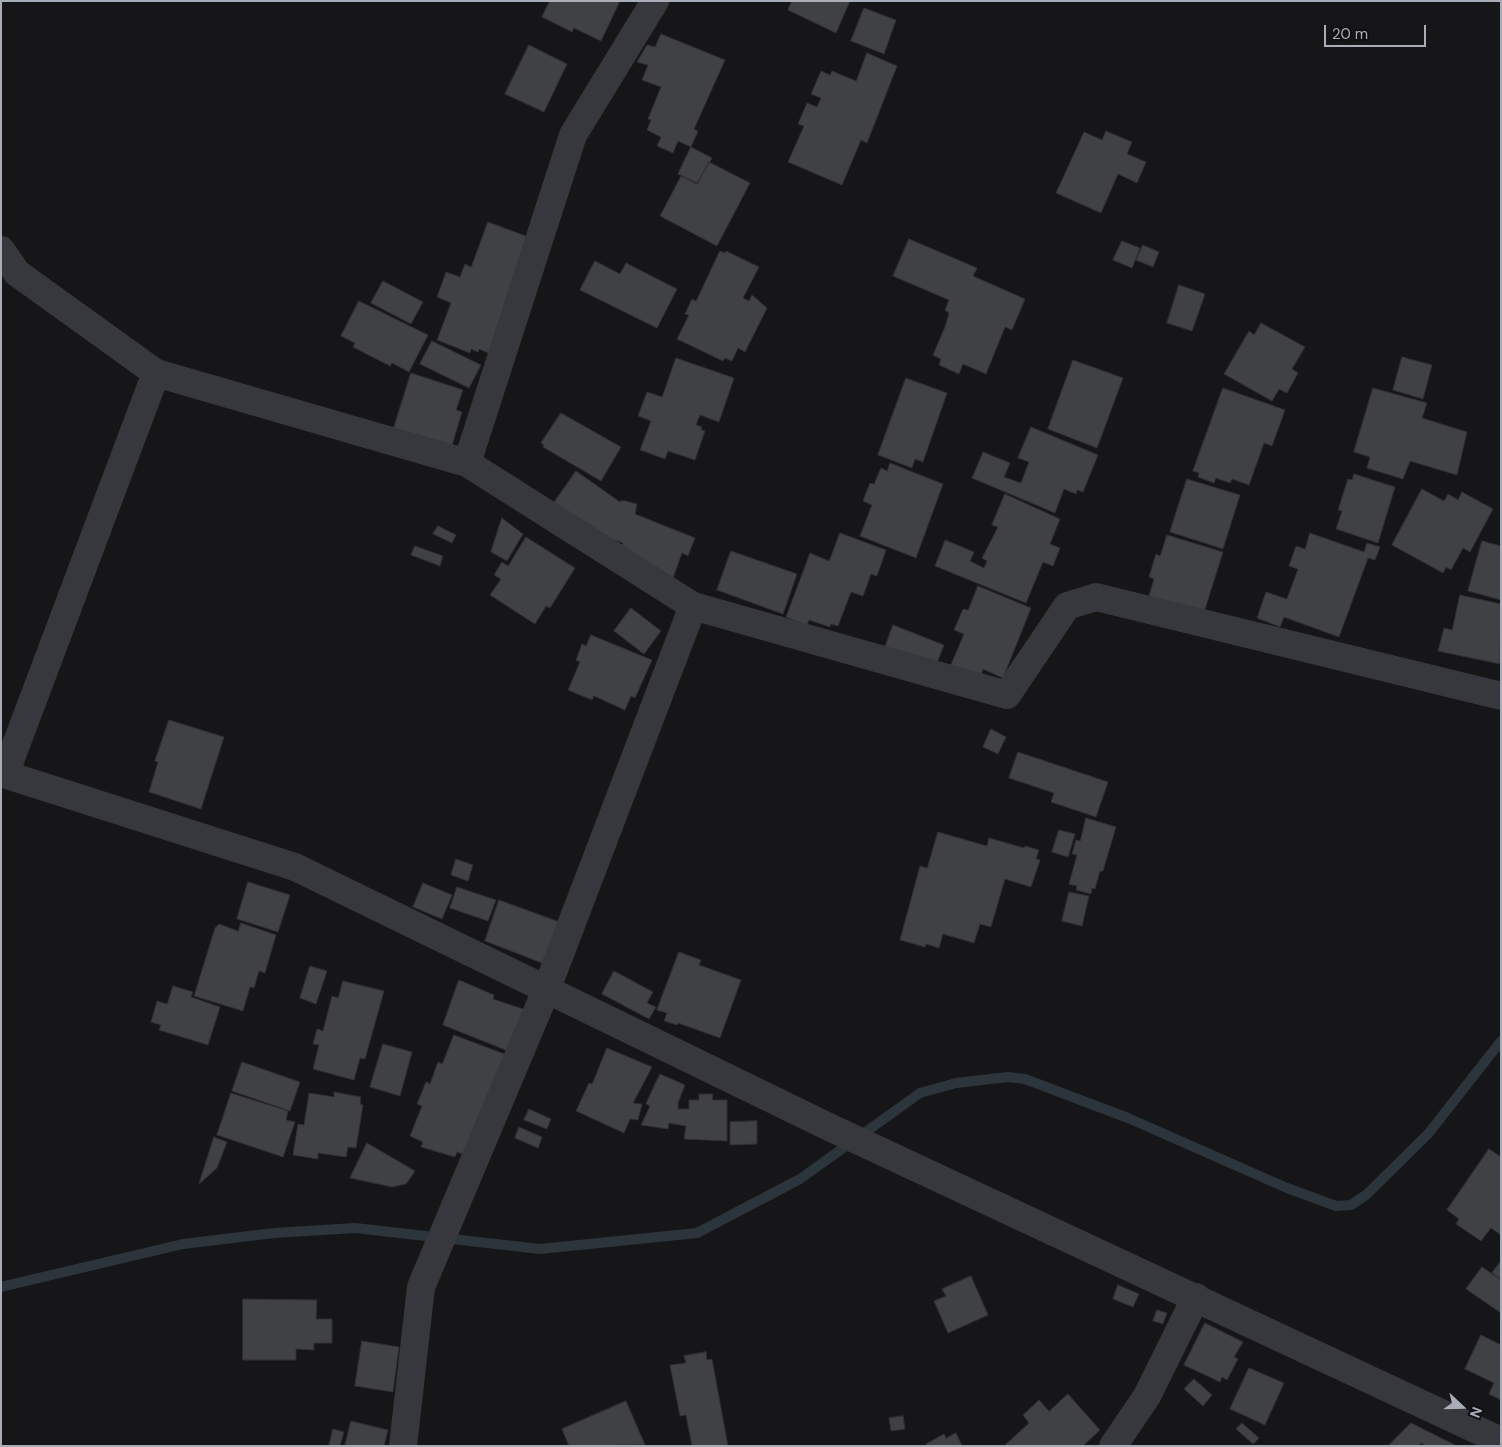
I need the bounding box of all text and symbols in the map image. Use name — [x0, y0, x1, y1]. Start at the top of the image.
scale bar — [1327, 15, 1430, 47]
text: 20 m — [1332, 24, 1368, 44]
north arrow — [1437, 1382, 1487, 1432]
text: N — [1466, 1404, 1486, 1420]

